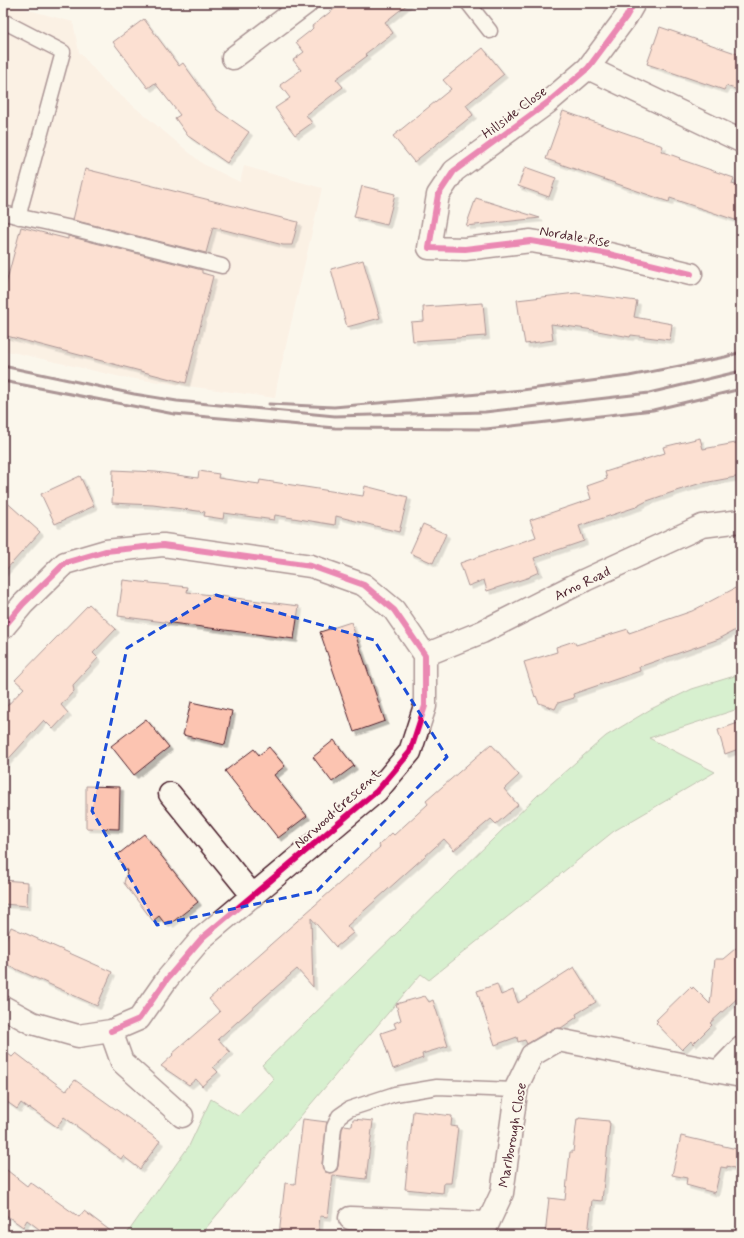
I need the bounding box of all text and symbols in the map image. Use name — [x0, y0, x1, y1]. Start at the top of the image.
street label: Hillside Close — [479, 82, 551, 143]
street label: Nordale Rise — [538, 222, 611, 252]
street label: Arno Road — [551, 563, 613, 605]
street label: Norwood Crescent — [290, 764, 386, 853]
street label: Marlborough Close — [495, 1081, 531, 1189]

